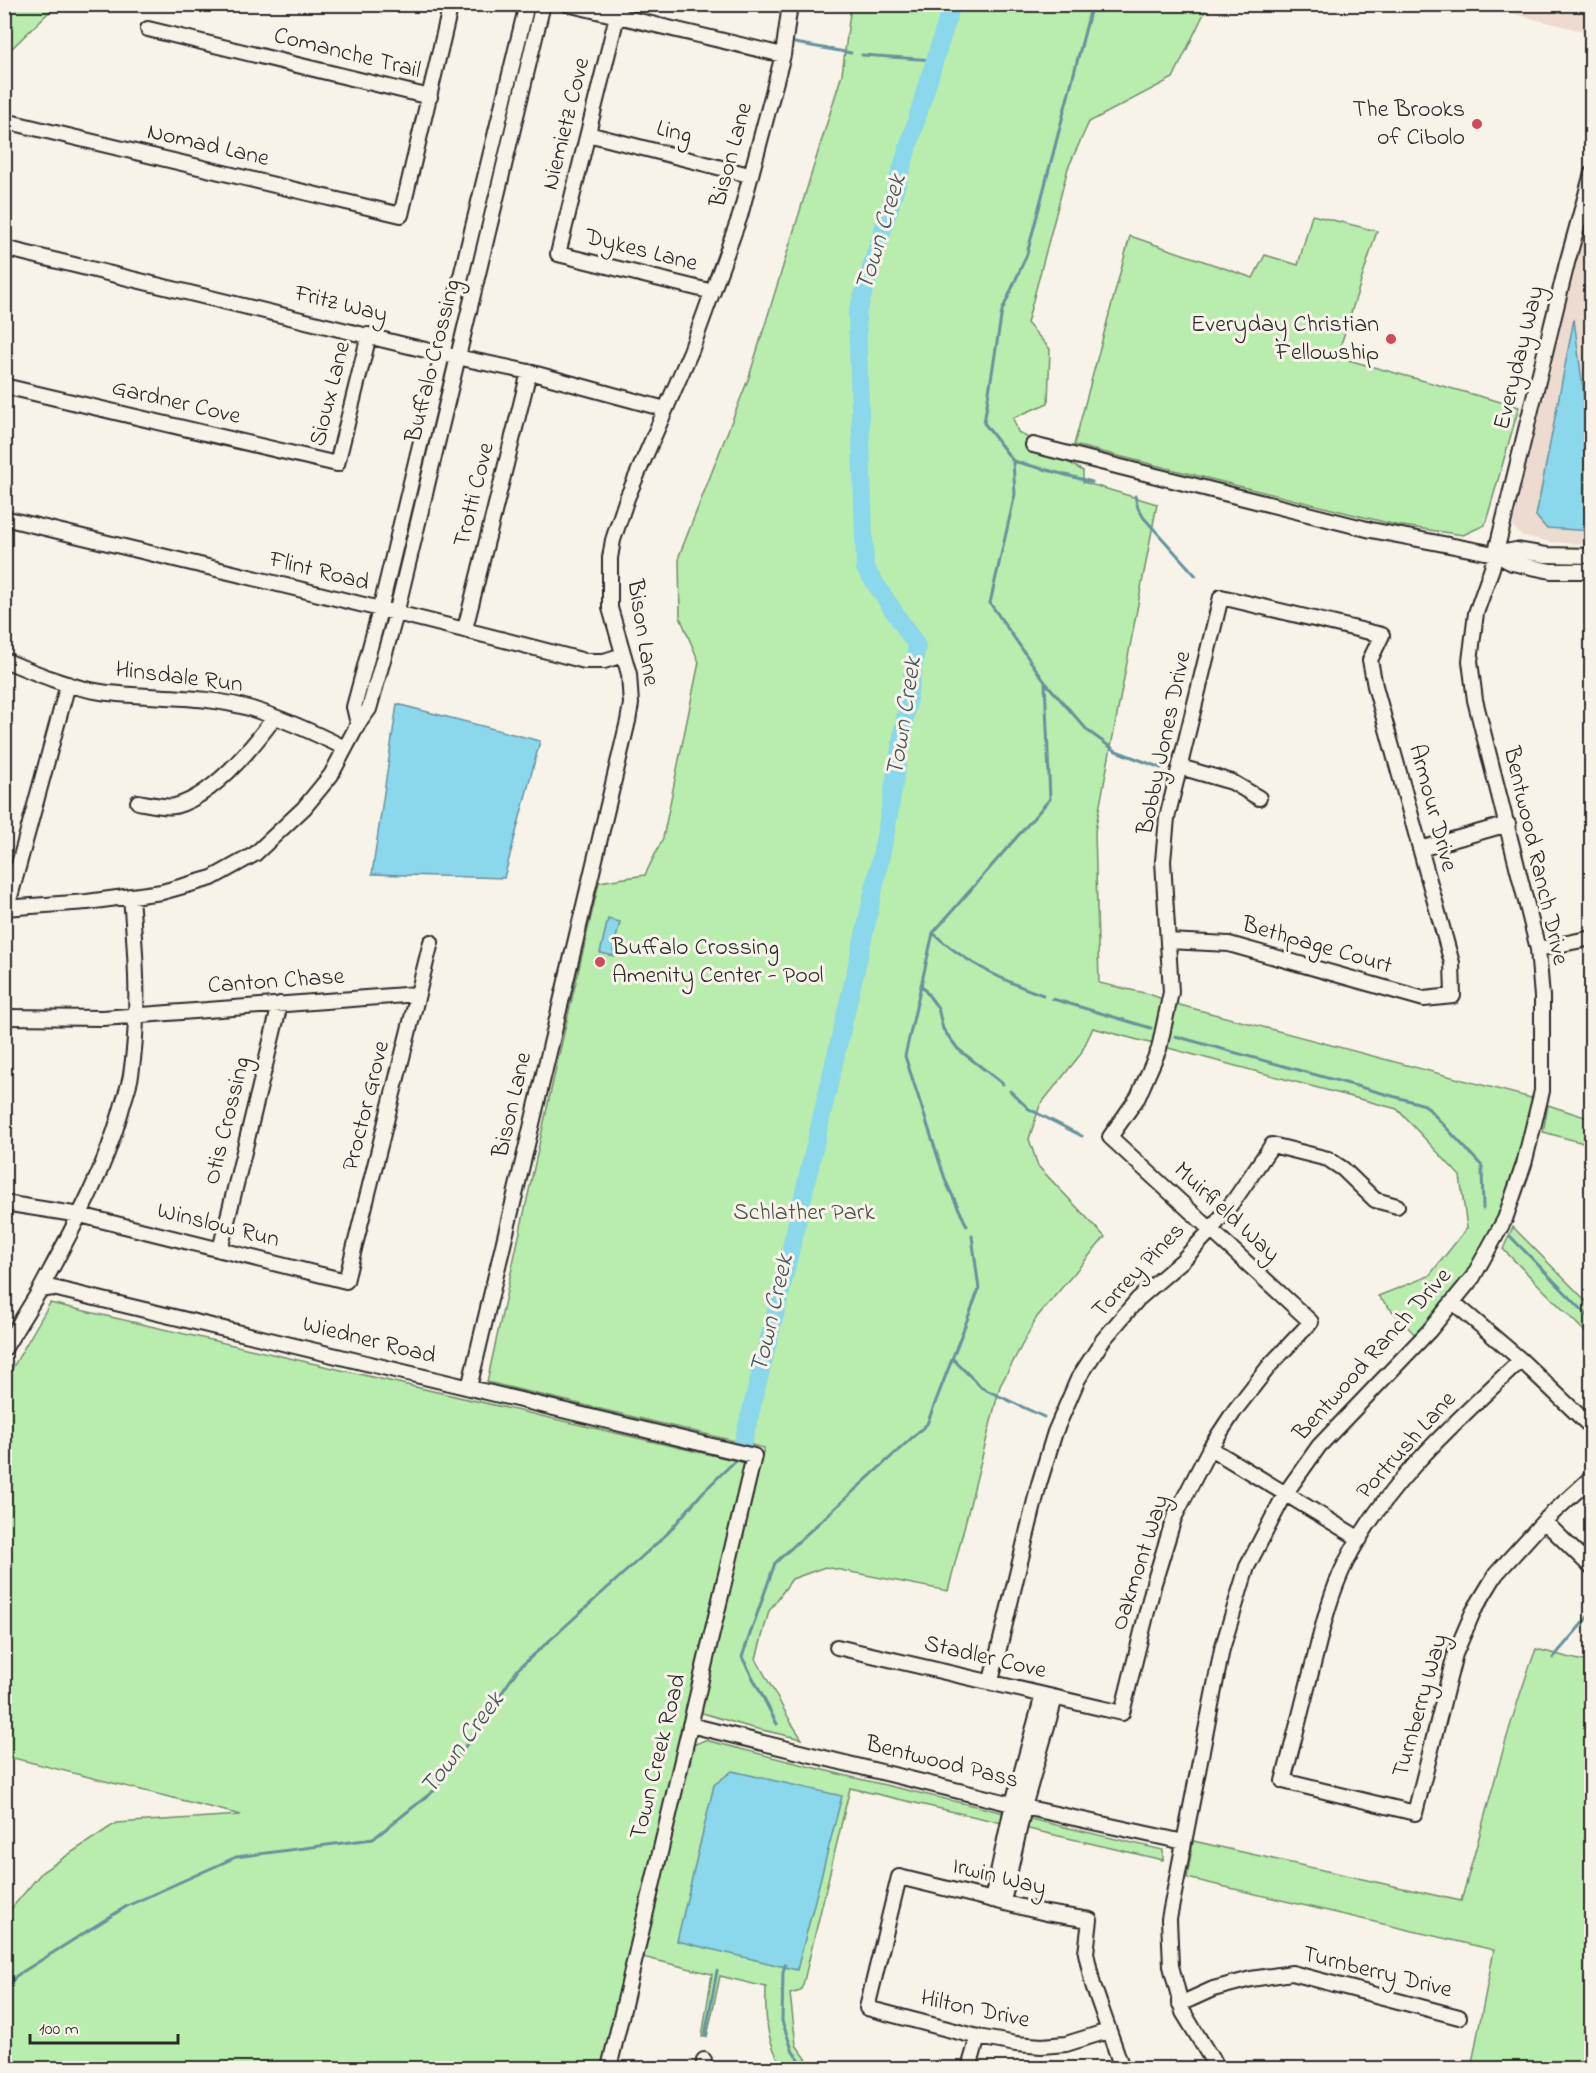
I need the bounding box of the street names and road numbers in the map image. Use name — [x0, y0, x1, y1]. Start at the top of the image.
street label: Comanche Trail — [270, 19, 424, 89]
street label: Niemietz Cove — [534, 54, 600, 194]
street label: Bison Lane — [701, 98, 763, 212]
street label: Ling — [652, 112, 696, 154]
street label: Nomad Lane — [144, 115, 273, 177]
street label: Dykes Lane — [580, 220, 701, 283]
street label: Fritz Way — [290, 276, 391, 334]
street label: Buffalo Crossing — [397, 276, 471, 447]
street label: Everyday Way — [1485, 282, 1556, 434]
street label: Sioux Lane — [301, 338, 361, 450]
street label: Gardner Cove — [108, 371, 244, 435]
street label: Trotti Cove — [445, 439, 505, 551]
street label: Flint Road — [264, 542, 373, 601]
street label: Bison Lane — [616, 576, 668, 689]
street label: Bobby Jones Drive — [1128, 648, 1203, 839]
street label: Hinsdale Run — [113, 653, 245, 703]
street label: Armour Drive — [1398, 740, 1466, 876]
street label: Bentwood Ranch Drive — [1493, 742, 1577, 969]
street label: Bethpage Court — [1237, 908, 1396, 984]
street label: Canton Chase — [207, 960, 346, 1004]
street label: Proctor Grove — [334, 1037, 400, 1175]
street label: Bison Lane — [484, 1048, 542, 1162]
street label: Otis Crossing — [195, 1053, 261, 1189]
street label: Muirfield Way — [1164, 1154, 1287, 1272]
street label: Winslow Run — [153, 1194, 283, 1258]
street label: Torrey Pines — [1084, 1215, 1195, 1328]
street label: Bentwood Ranch Drive — [1285, 1260, 1461, 1450]
street label: Wiedner Road — [298, 1307, 440, 1375]
street label: Portrush Lane — [1349, 1384, 1466, 1508]
street label: Oakmont Way — [1103, 1490, 1180, 1636]
street label: Stadler Cove — [920, 1627, 1050, 1689]
street label: Turnberry Way — [1384, 1630, 1459, 1782]
street label: Town Creek Road — [621, 1670, 697, 1844]
street label: Bentwood Pass — [861, 1727, 1022, 1799]
street label: Irwin Way — [948, 1849, 1050, 1908]
street label: Turnberry Drive — [1298, 1938, 1456, 2010]
street label: Hilton Drive — [917, 1981, 1033, 2039]

